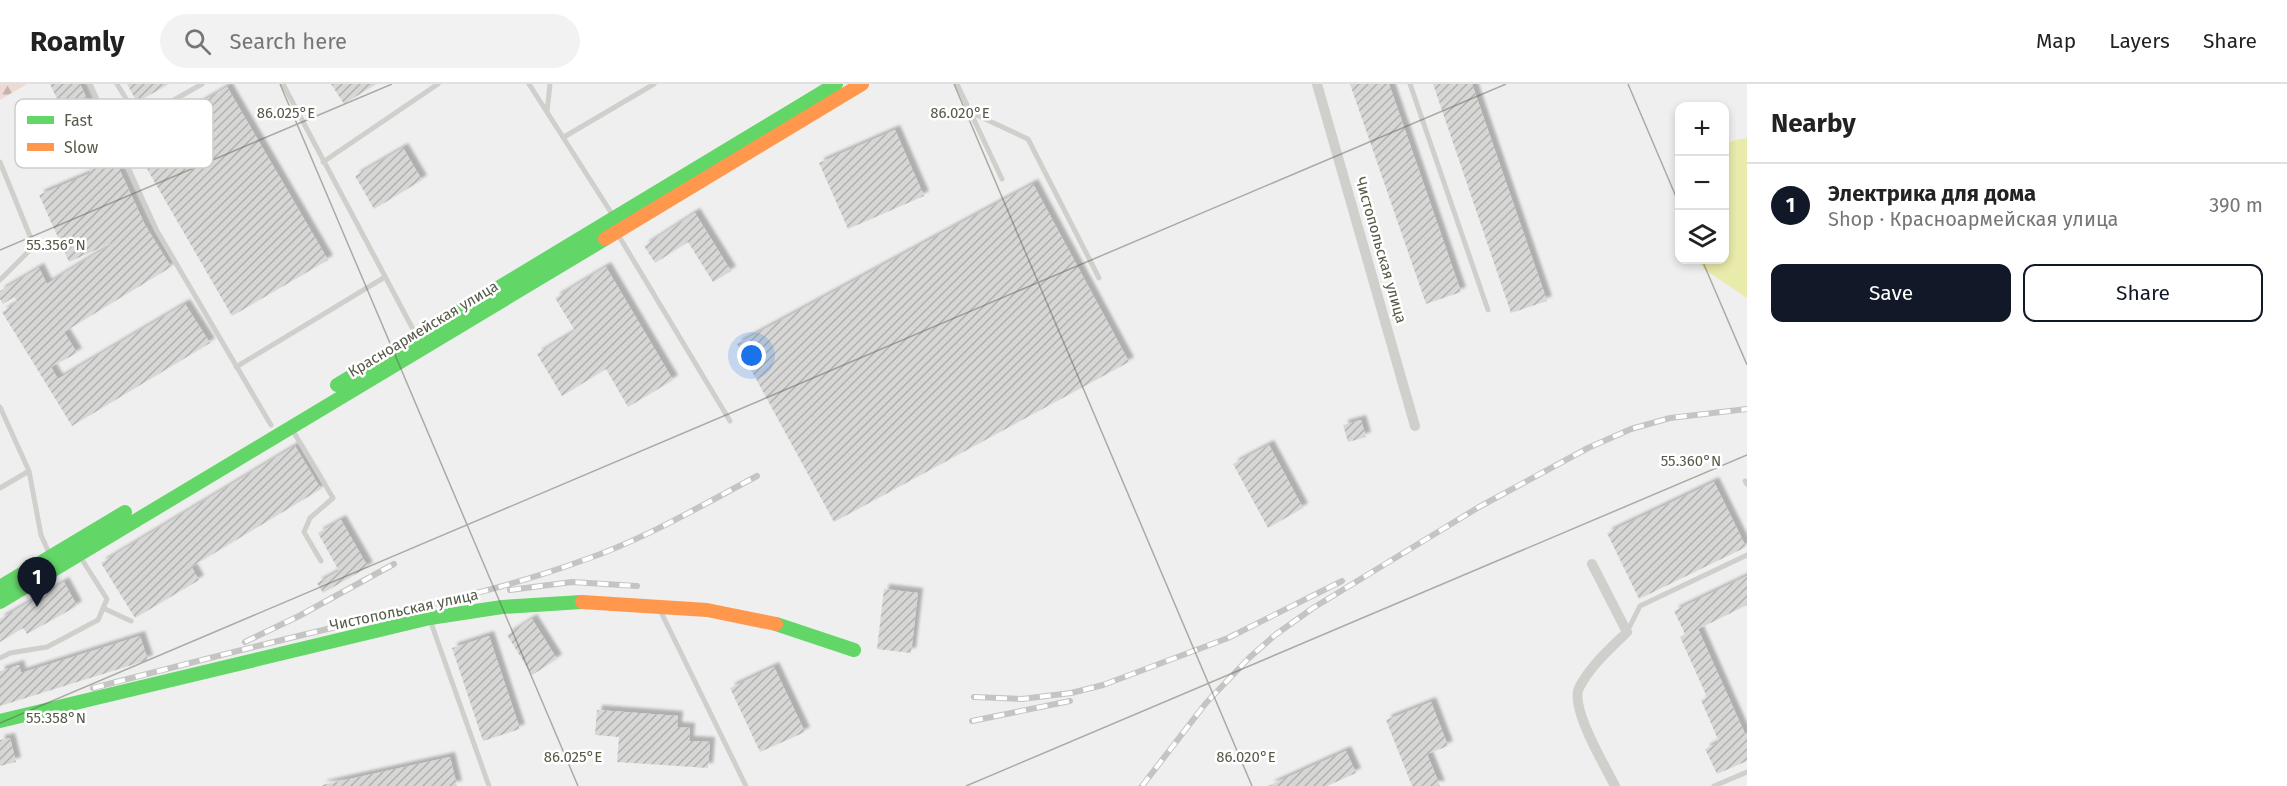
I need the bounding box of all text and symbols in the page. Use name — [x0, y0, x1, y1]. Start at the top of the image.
search box — [160, 14, 580, 68]
text: Roamly — [30, 25, 124, 58]
icon: search — [181, 25, 214, 58]
text: Search here — [229, 28, 347, 55]
text: Map — [2036, 28, 2076, 54]
text: Layers — [2109, 28, 2170, 54]
text: Share — [2203, 28, 2257, 54]
legend — [15, 99, 213, 168]
map controls — [1675, 102, 1729, 264]
button: + — [1675, 102, 1729, 156]
text: 86.025°E — [257, 104, 315, 122]
text: 86.020°E — [930, 104, 990, 122]
text: Nearby — [1771, 108, 1856, 139]
text: Fast — [64, 111, 93, 130]
text: Slow — [64, 138, 99, 157]
button: − — [1675, 156, 1729, 210]
street label: Чистопольская улица — [1352, 175, 1410, 325]
text: Электрика для дома — [1828, 180, 2036, 207]
text: 1 — [1786, 193, 1795, 217]
text: 390 m — [2209, 193, 2263, 217]
text: Shop · Красноармейская улица — [1828, 207, 2118, 231]
button: layers — [1675, 210, 1729, 264]
text: 55.356°N — [26, 236, 86, 254]
button: Save — [1771, 264, 2011, 322]
button: Share — [2023, 264, 2263, 322]
street label: Красноармейская улица — [345, 277, 501, 381]
your location — [737, 341, 766, 370]
text: 55.360°N — [1661, 452, 1721, 470]
pin: 1 — [18, 558, 57, 607]
street label: Чистопольская улица — [328, 585, 480, 635]
text: 55.358°N — [26, 709, 86, 727]
text: 86.025°E — [544, 748, 602, 766]
text: 86.020°E — [1216, 748, 1276, 766]

